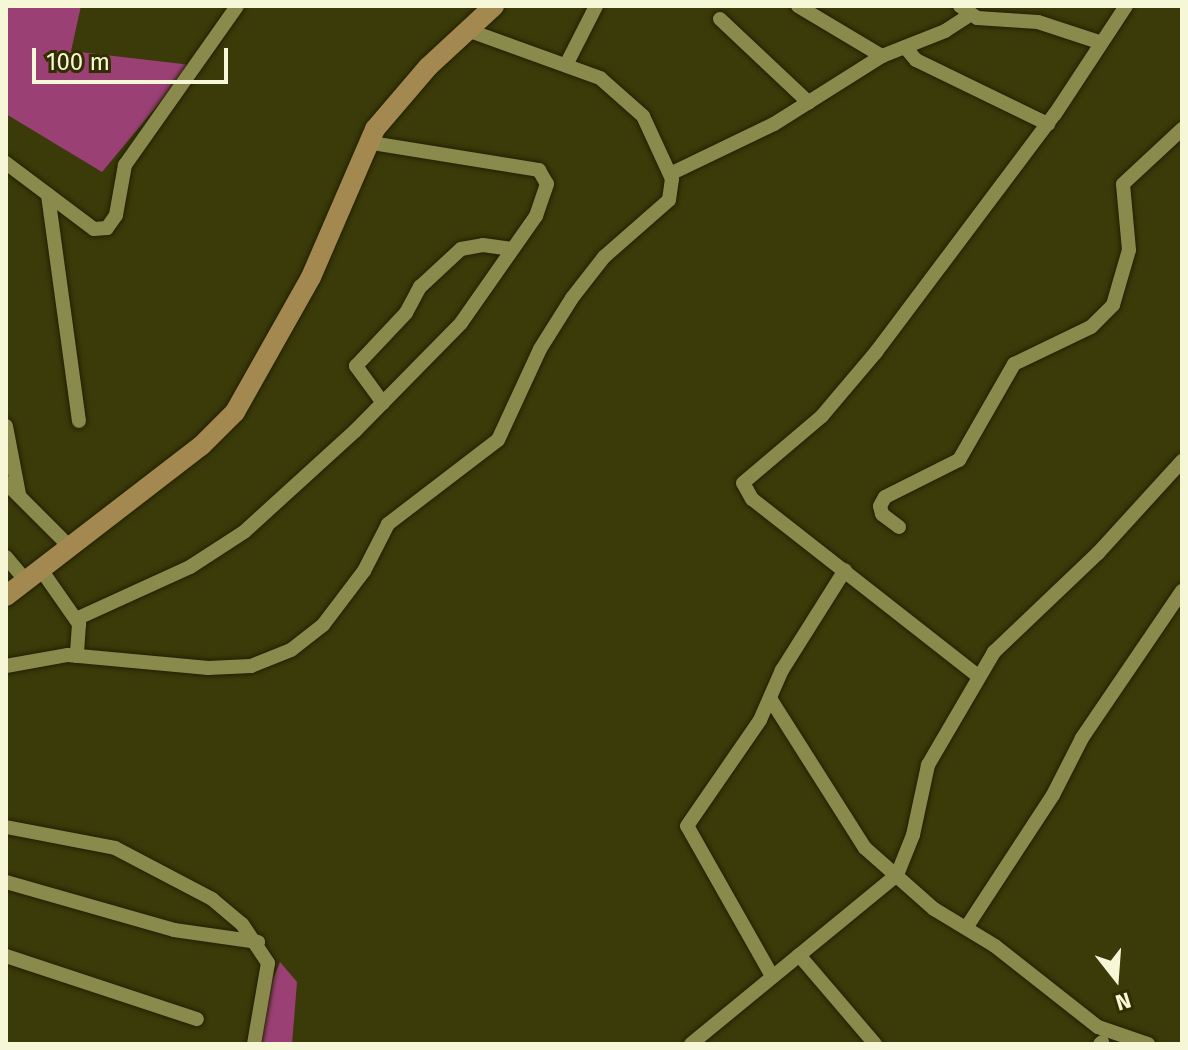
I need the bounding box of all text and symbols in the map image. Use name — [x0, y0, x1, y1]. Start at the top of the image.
scale bar — [36, 32, 232, 82]
text: 100 m — [46, 48, 110, 76]
north arrow — [1076, 938, 1156, 1018]
text: N — [1112, 986, 1134, 1016]

